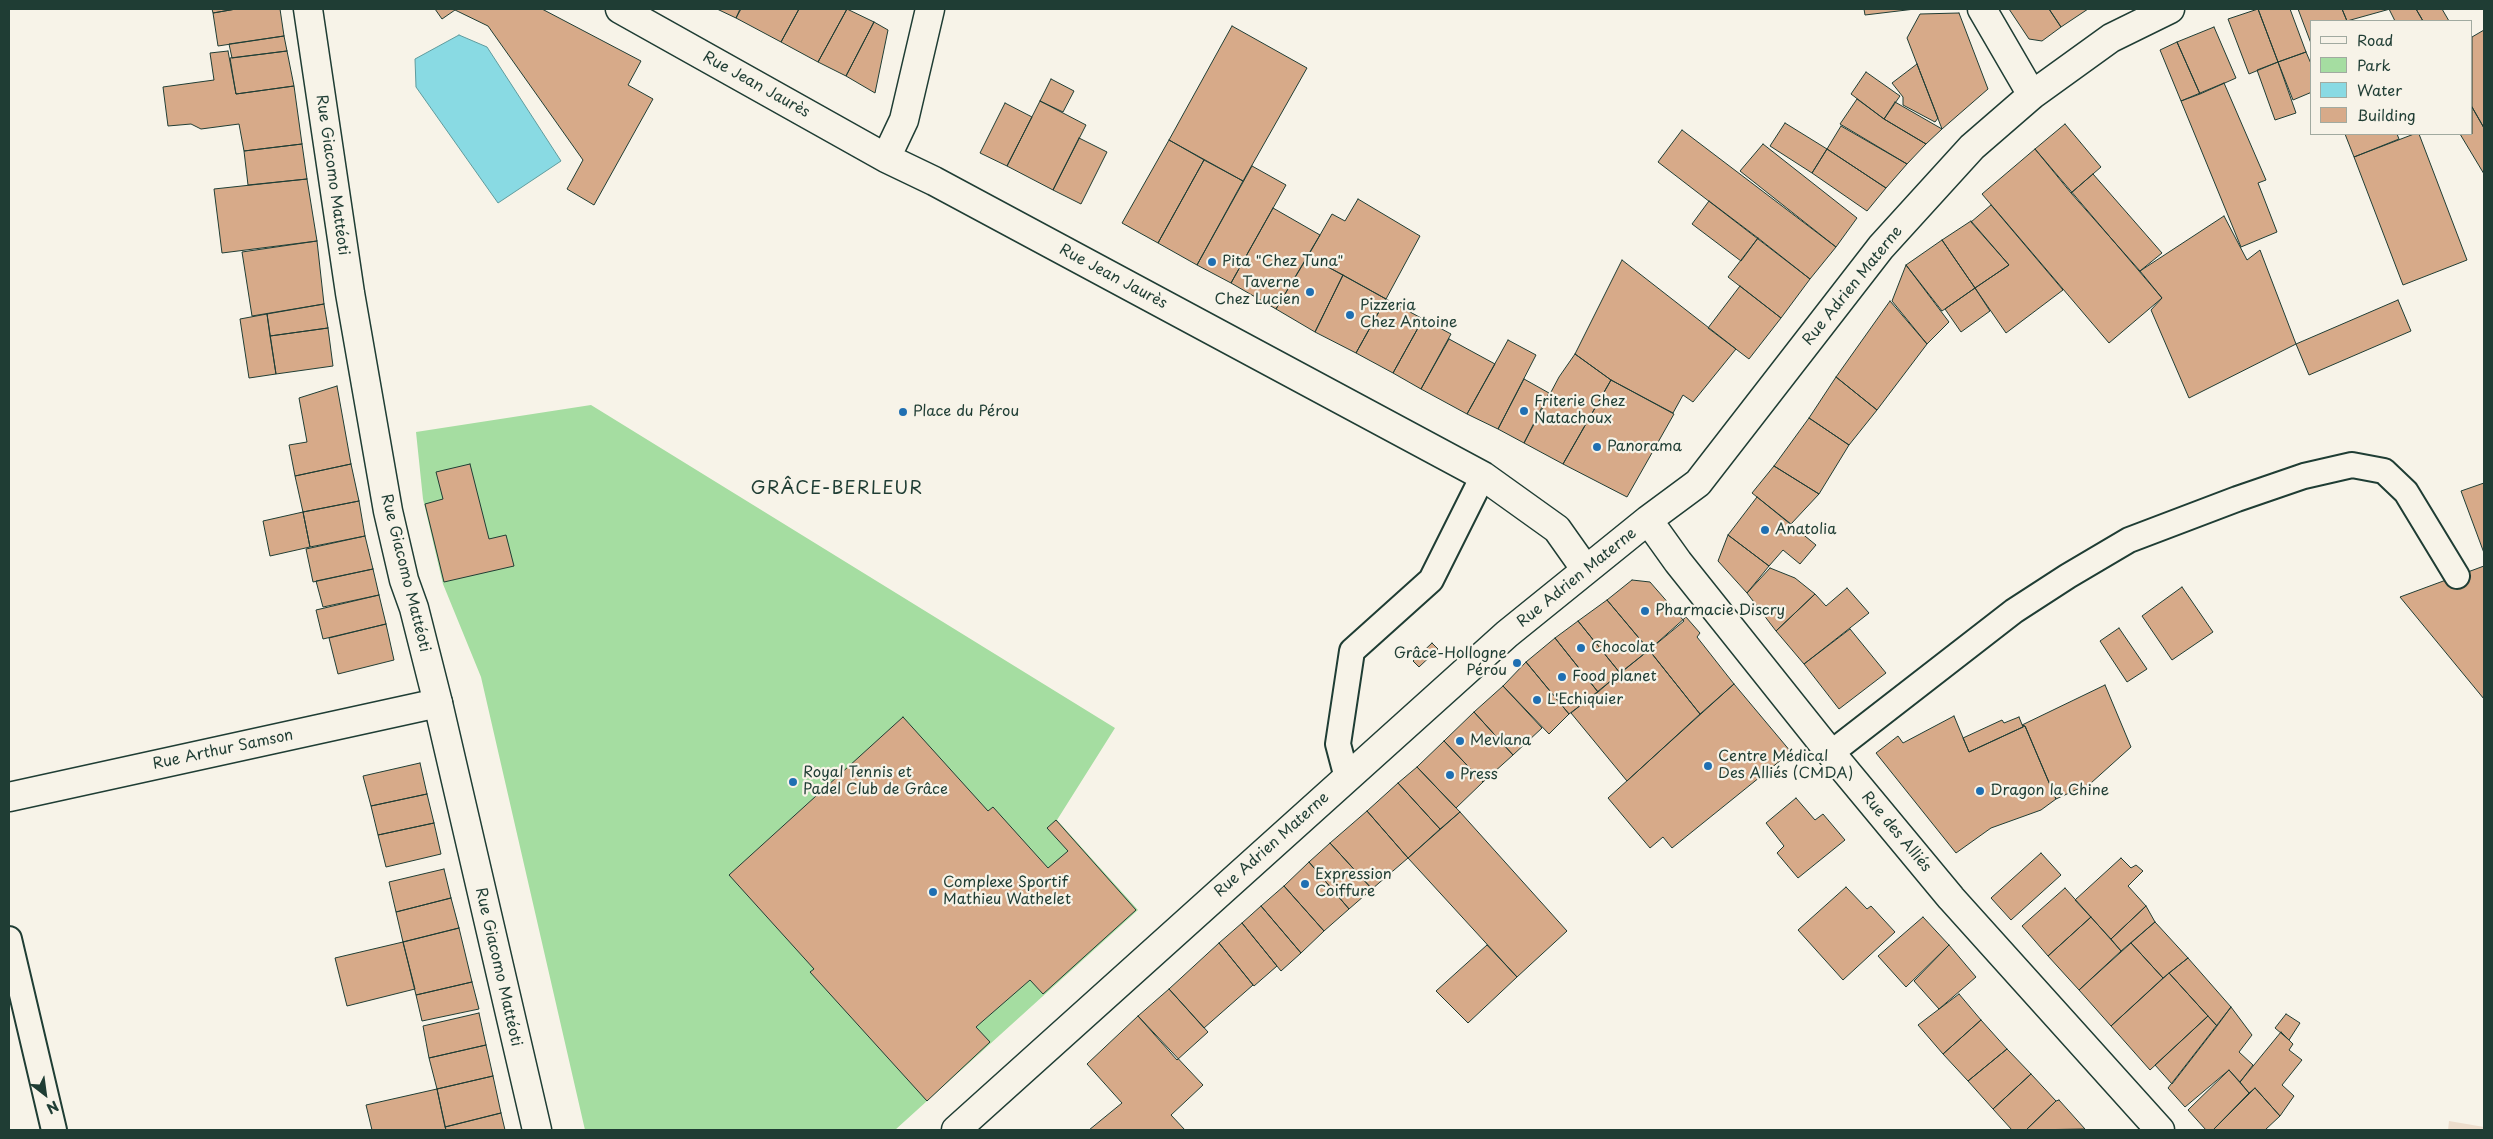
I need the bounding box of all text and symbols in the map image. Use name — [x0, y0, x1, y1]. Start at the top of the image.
legend — [2310, 20, 2473, 135]
text: Road — [2357, 28, 2393, 51]
street label: Rue Jean Jaurès — [699, 48, 813, 122]
text: Park — [2357, 53, 2391, 76]
text: Water — [2357, 78, 2402, 101]
street label: Rue Giacomo Mattéoti — [312, 93, 352, 257]
text: Building — [2357, 103, 2416, 126]
street label: Rue Adrien Materne — [1799, 223, 1907, 349]
street label: Rue Jean Jaurès — [1056, 241, 1170, 313]
place label: Pita "Chez Tuna" — [1222, 253, 1343, 271]
marker: Pita "Chez Tuna" — [1206, 256, 1218, 268]
place label: Taverne Chez Lucien — [1215, 274, 1300, 309]
marker: Taverne Chez Lucien — [1304, 286, 1316, 298]
place label: Pizzeria Chez Antoine — [1360, 297, 1457, 332]
marker: Pizzeria Chez Antoine — [1344, 309, 1356, 321]
place label: Friterie Chez Natachoux — [1534, 393, 1625, 428]
place label: Place du Pérou — [913, 403, 1019, 421]
marker: Friterie Chez Natachoux — [1518, 405, 1530, 417]
marker: Place du Pérou — [897, 406, 909, 418]
place label: Panorama — [1607, 438, 1682, 456]
marker: Panorama — [1591, 441, 1603, 453]
district label: GRÂCE-BERLEUR — [750, 478, 924, 500]
street label: Rue Giacomo Mattéoti — [377, 492, 433, 654]
place label: Anatolia — [1775, 521, 1836, 539]
street label: Rue Adrien Materne — [1514, 524, 1640, 632]
marker: Anatolia — [1759, 524, 1771, 536]
place label: Pharmacie Discry — [1655, 602, 1785, 620]
marker: Pharmacie Discry — [1639, 605, 1651, 617]
place label: Chocolat — [1591, 639, 1655, 657]
marker: Chocolat — [1575, 642, 1587, 654]
place label: Grâce-Hollogne Pérou — [1394, 645, 1507, 680]
marker: Grâce-Hollogne Pérou — [1511, 657, 1523, 669]
place label: Food planet — [1572, 668, 1657, 686]
marker: Food planet — [1556, 671, 1568, 683]
place label: L'Echiquier — [1547, 691, 1623, 709]
marker: L'Echiquier — [1531, 694, 1543, 706]
street label: Rue Arthur Samson — [151, 726, 295, 774]
place label: Mevlana — [1470, 732, 1531, 750]
marker: Mevlana — [1454, 735, 1466, 747]
place label: Centre Médical Des Alliés (CMDA) — [1718, 748, 1853, 783]
marker: Centre Médical Des Alliés (CMDA) — [1702, 760, 1714, 772]
place label: Royal Tennis et Padel Club de Grâce — [803, 764, 948, 799]
place label: Press — [1460, 766, 1498, 784]
marker: Press — [1444, 769, 1456, 781]
marker: Royal Tennis et Padel Club de Grâce — [787, 776, 799, 788]
place label: Dragon la Chine — [1990, 782, 2109, 800]
marker: Dragon la Chine — [1974, 785, 1986, 797]
street label: Rue des Alliés — [1857, 788, 1935, 876]
street label: Rue Adrien Materne — [1211, 789, 1333, 901]
place label: Expression Coiffure — [1315, 866, 1392, 901]
place label: Complexe Sportif Mathieu Wathelet — [943, 874, 1071, 909]
marker: Expression Coiffure — [1299, 878, 1311, 890]
street label: Rue Giacomo Mattéoti — [471, 886, 525, 1048]
marker: Complexe Sportif Mathieu Wathelet — [927, 886, 939, 898]
north arrow — [20, 1069, 70, 1119]
text: N — [43, 1096, 63, 1119]

